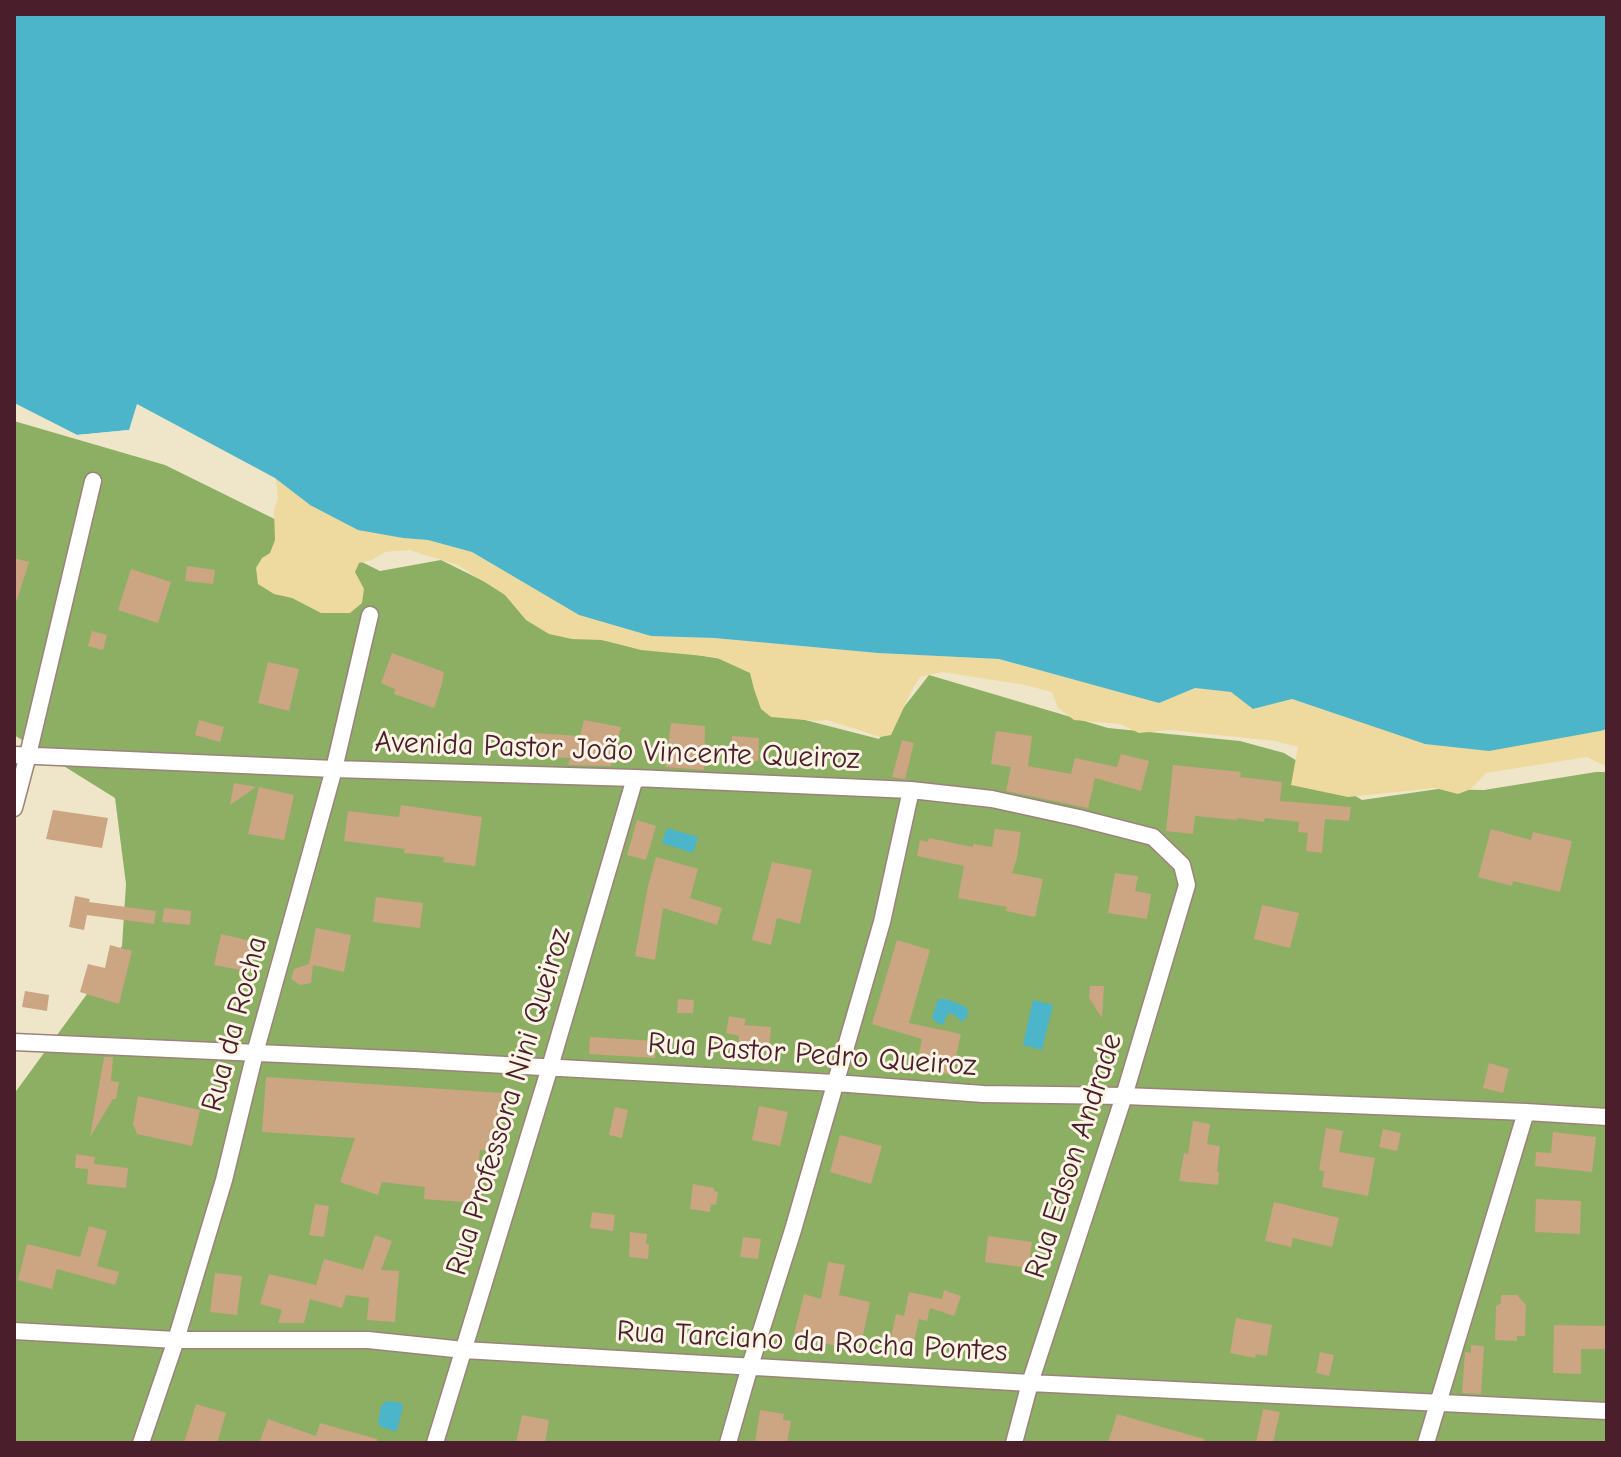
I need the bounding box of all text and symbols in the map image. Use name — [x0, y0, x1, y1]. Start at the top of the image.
street label: Avenida Pastor João Vincente Queiroz — [374, 725, 860, 777]
street label: Rua Professora Nini Queiroz — [439, 924, 579, 1280]
street label: Rua da Rocha — [194, 933, 276, 1115]
street label: Rua Pastor Pedro Queiroz — [646, 1026, 978, 1084]
street label: Rua Edson Andrade — [1017, 1029, 1131, 1283]
street label: Rua Tarciano da Rocha Pontes — [616, 1314, 1008, 1370]

